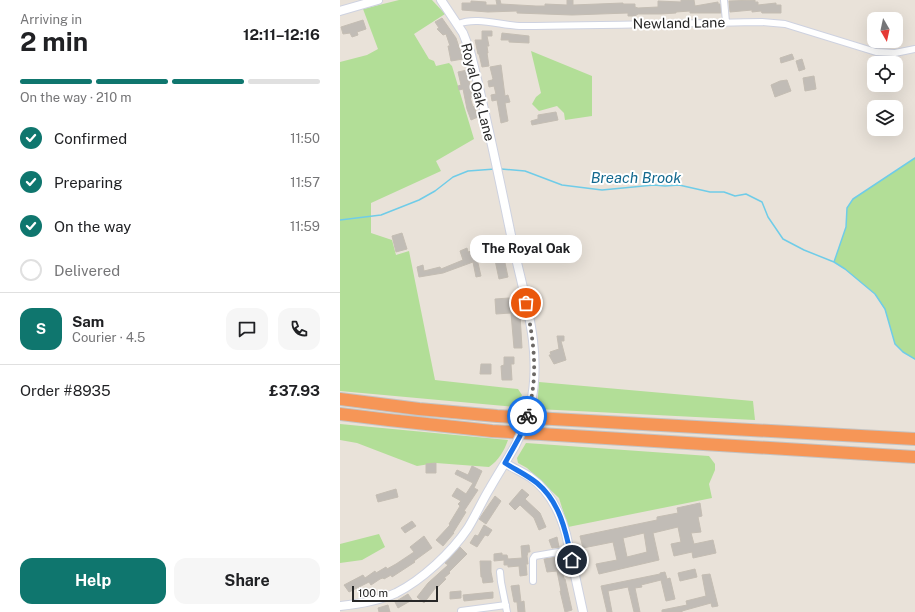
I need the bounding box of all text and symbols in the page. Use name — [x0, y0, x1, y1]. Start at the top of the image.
text: Arriving in — [20, 12, 82, 27]
north arrow — [867, 12, 903, 48]
map controls — [867, 12, 903, 136]
street label: Newland Lane — [633, 14, 725, 32]
text: 2 min — [20, 26, 88, 57]
text: 12:11–12:16 — [243, 26, 320, 43]
street label: Royal Oak Lane — [458, 41, 498, 143]
button: locate — [867, 56, 903, 92]
text: On the way · 210 m — [20, 90, 132, 105]
button: layers — [867, 100, 903, 136]
icon: check — [20, 127, 42, 149]
text: Confirmed — [54, 130, 127, 147]
text: 11:50 — [290, 131, 320, 146]
water label: Breach Brook — [591, 169, 682, 186]
icon: check — [20, 171, 42, 193]
text: Preparing — [54, 174, 123, 191]
text: 11:57 — [290, 175, 320, 190]
icon: check — [20, 215, 42, 237]
text: On the way — [54, 218, 131, 235]
text: 11:59 — [290, 219, 320, 234]
callout: The Royal Oak — [470, 235, 582, 263]
text: The Royal Oak — [482, 241, 570, 256]
text: Delivered — [54, 262, 120, 279]
pin — [509, 286, 543, 320]
icon: bag — [515, 292, 537, 314]
button: chat — [226, 308, 268, 350]
button: phone — [278, 308, 320, 350]
text: Sam — [72, 313, 104, 330]
text: S — [36, 320, 46, 337]
text: Courier · 4.5 — [72, 330, 145, 345]
text: Order #8935 — [20, 382, 111, 399]
text: £37.93 — [269, 382, 320, 399]
courier — [507, 396, 547, 436]
icon: bike — [516, 405, 538, 427]
pin — [555, 543, 589, 577]
icon: home — [561, 549, 583, 571]
button: Help — [20, 558, 166, 604]
button: Share — [174, 558, 320, 604]
scale bar — [352, 584, 438, 603]
text: 100 m — [358, 587, 388, 599]

